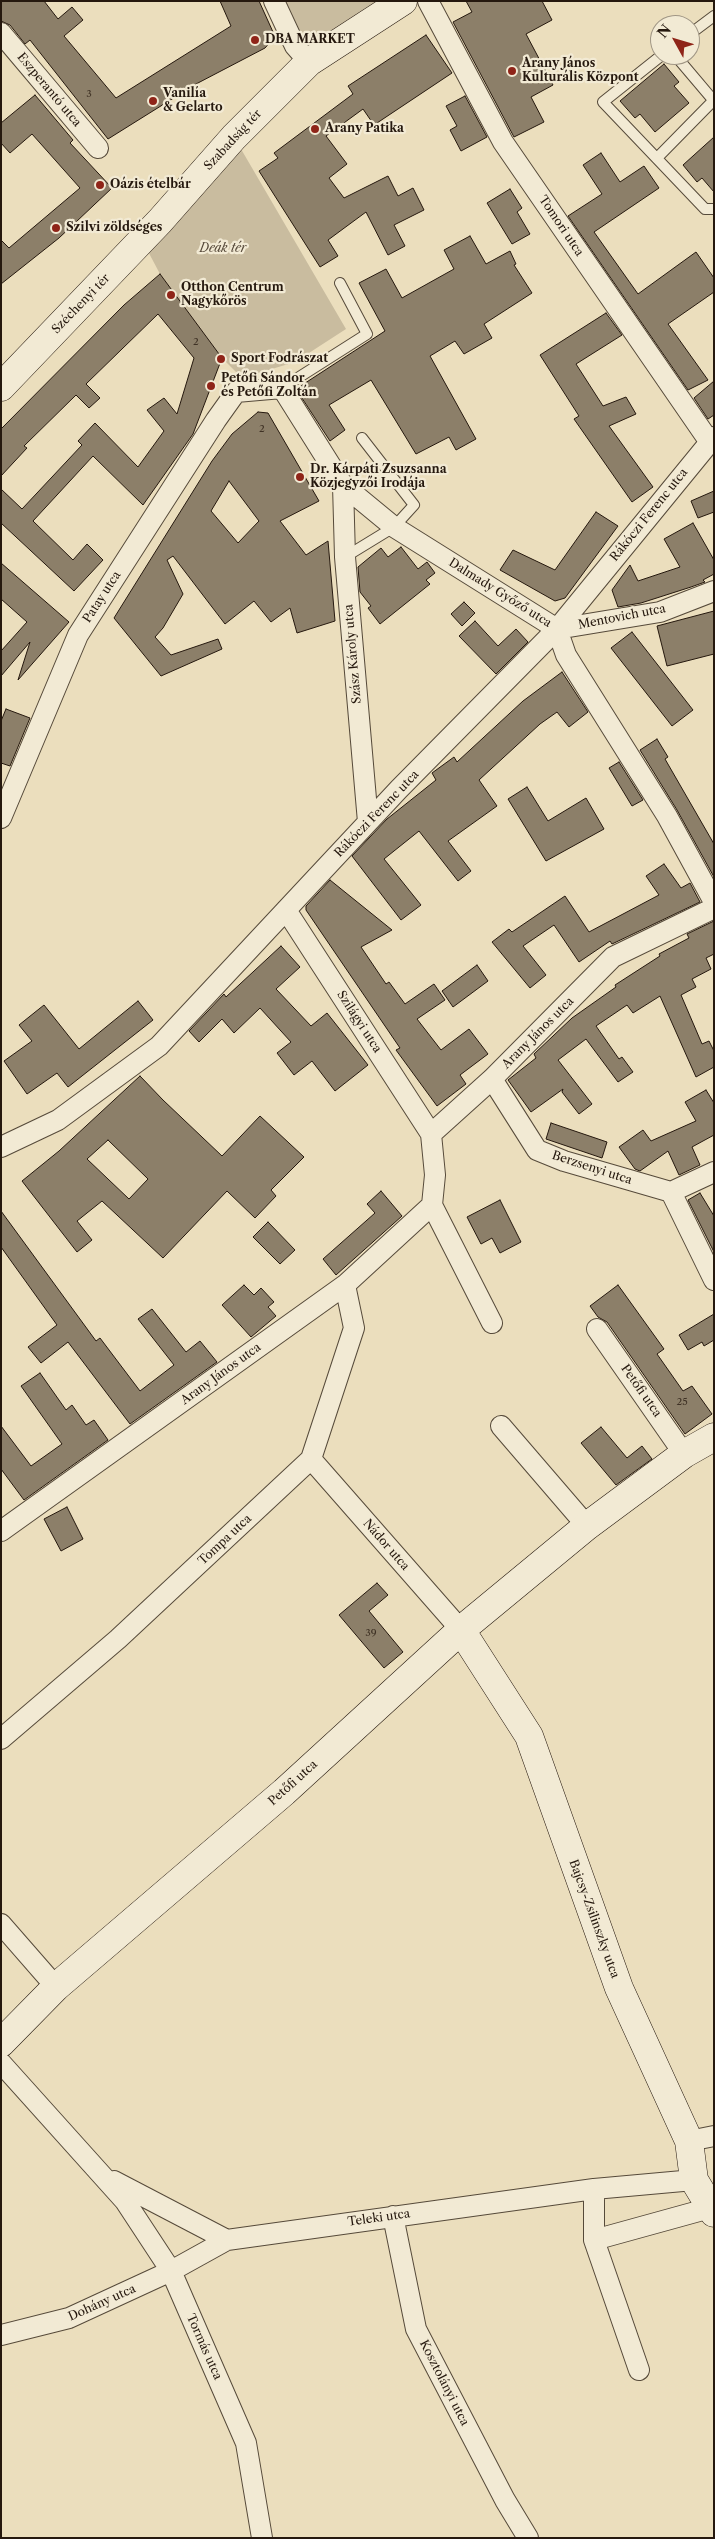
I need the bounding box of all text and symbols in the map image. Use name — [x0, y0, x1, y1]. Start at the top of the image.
north arrow — [650, 15, 700, 65]
text: N — [653, 21, 675, 42]
place label: DBA MARKET — [265, 33, 355, 47]
marker: DBA MARKET — [249, 34, 261, 46]
street label: Eszperantó utca — [14, 50, 84, 130]
place label: Arany János Kulturális Központ — [522, 57, 639, 85]
marker: Arany János Kulturális Központ — [506, 65, 518, 77]
place label: Vanilía & Gelarto — [163, 87, 223, 115]
house number: 3 — [86, 88, 92, 100]
marker: Vanilía & Gelarto — [147, 95, 159, 107]
street label: Szabadság tér — [201, 107, 265, 173]
place label: Arany Patika — [325, 122, 404, 136]
marker: Arany Patika — [309, 123, 321, 135]
place label: Oázis ételbár — [110, 178, 191, 192]
marker: Oázis ételbár — [94, 179, 106, 191]
street label: Tomori utca — [535, 193, 587, 259]
place label: Szilvi zöldséges — [66, 221, 162, 235]
marker: Szilvi zöldséges — [50, 222, 62, 234]
park label: Deák tér — [200, 242, 246, 256]
street label: Széchenyi tér — [49, 271, 113, 337]
place label: Otthon Centrum Nagykőrös — [181, 281, 284, 309]
marker: Otthon Centrum Nagykőrös — [165, 289, 177, 301]
house number: 2 — [193, 336, 199, 348]
place label: Sport Fodrászat — [231, 352, 328, 366]
marker: Sport Fodrászat — [215, 353, 227, 365]
place label: Petőfi Sándor és Petőfi Zoltán — [221, 372, 317, 400]
marker: Petőfi Sándor és Petőfi Zoltán — [205, 380, 217, 392]
house number: 2 — [259, 423, 265, 435]
place label: Dr. Kárpáti Zsuzsanna Közjegyzői Irodája — [310, 463, 447, 491]
street label: Rákóczi Ferenc utca — [607, 466, 691, 564]
marker: Dr. Kárpáti Zsuzsanna Közjegyzői Irodája — [294, 471, 306, 483]
street label: Dalmady Győző utca — [446, 555, 554, 631]
street label: Patay utca — [80, 569, 124, 625]
street label: Mentovich utca — [577, 601, 667, 633]
street label: Szász Károly utca — [341, 604, 365, 704]
street label: Rákóczi Ferenc utca — [332, 768, 422, 860]
street label: Szilágyi utca — [334, 988, 384, 1056]
street label: Arany János utca — [499, 994, 577, 1072]
street label: Berzsenyi utca — [550, 1148, 634, 1188]
street label: Arany János utca — [178, 1340, 264, 1408]
street label: Petőfi utca — [618, 1362, 664, 1420]
house number: 25 — [676, 1396, 688, 1408]
street label: Tompa utca — [195, 1512, 255, 1568]
street label: Nádor utca — [360, 1516, 412, 1574]
house number: 39 — [365, 1627, 377, 1639]
street label: Petőfi utca — [266, 1757, 320, 1809]
street label: Bajcsy-Zsilinszky utca — [566, 1858, 622, 1980]
street label: Teleki utca — [347, 2206, 411, 2230]
street label: Dohány utca — [66, 2282, 138, 2324]
street label: Tormás utca — [183, 2312, 225, 2382]
street label: Kosztolányi utca — [416, 2338, 472, 2428]

